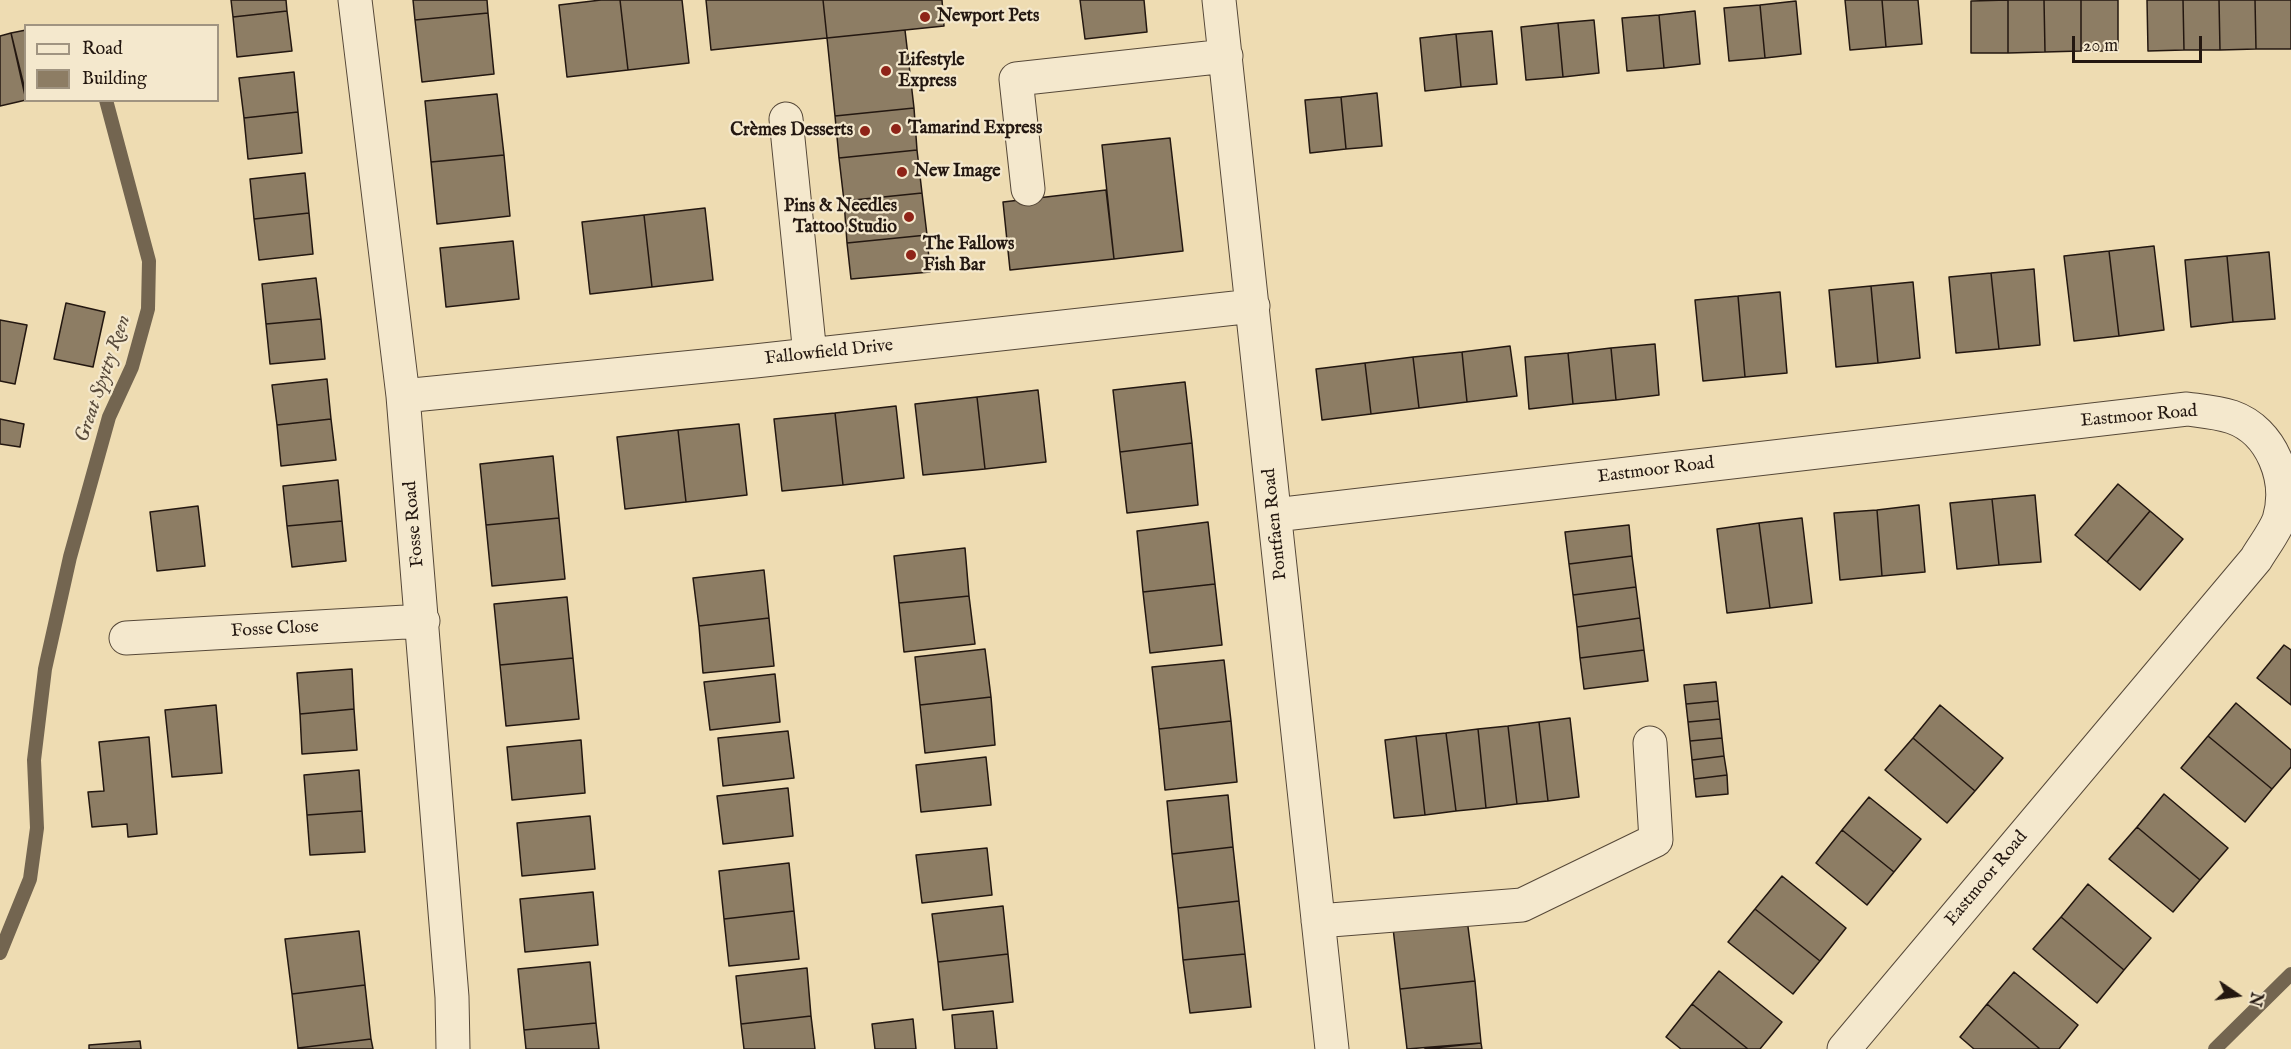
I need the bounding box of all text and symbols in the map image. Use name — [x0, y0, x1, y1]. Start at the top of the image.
place label: Newport Pets — [937, 6, 1039, 28]
marker: Newport Pets — [918, 10, 932, 24]
legend — [24, 24, 219, 102]
scale bar — [2075, 24, 2206, 62]
text: 20 m — [2083, 35, 2118, 58]
text: Road — [82, 38, 123, 61]
place label: Lifestyle Express — [898, 50, 965, 92]
marker: Lifestyle Express — [879, 64, 893, 78]
text: Building — [82, 68, 147, 91]
place label: Tamarind Express — [908, 118, 1042, 140]
place label: Crèmes Desserts — [730, 120, 853, 142]
marker: Tamarind Express — [889, 122, 903, 136]
marker: Crèmes Desserts — [858, 124, 872, 138]
place label: New Image — [914, 161, 1001, 183]
marker: New Image — [895, 165, 909, 179]
place label: Pins & Needles Tattoo Studio — [784, 196, 897, 238]
marker: Pins & Needles Tattoo Studio — [902, 210, 916, 224]
place label: The Fallows Fish Bar — [923, 234, 1014, 276]
marker: The Fallows Fish Bar — [904, 248, 918, 262]
water label: Great Spytty Reen — [71, 312, 137, 446]
street label: Fallowfield Drive — [764, 336, 894, 370]
street label: Eastmoor Road — [2080, 401, 2198, 433]
street label: Eastmoor Road — [1597, 453, 1715, 489]
street label: Pontfaen Road — [1259, 467, 1293, 581]
street label: Fosse Road — [400, 480, 430, 568]
street label: Fosse Close — [231, 617, 319, 643]
street label: Eastmoor Road — [1941, 827, 2033, 931]
north arrow — [2207, 965, 2267, 1025]
text: N — [2243, 990, 2266, 1008]

